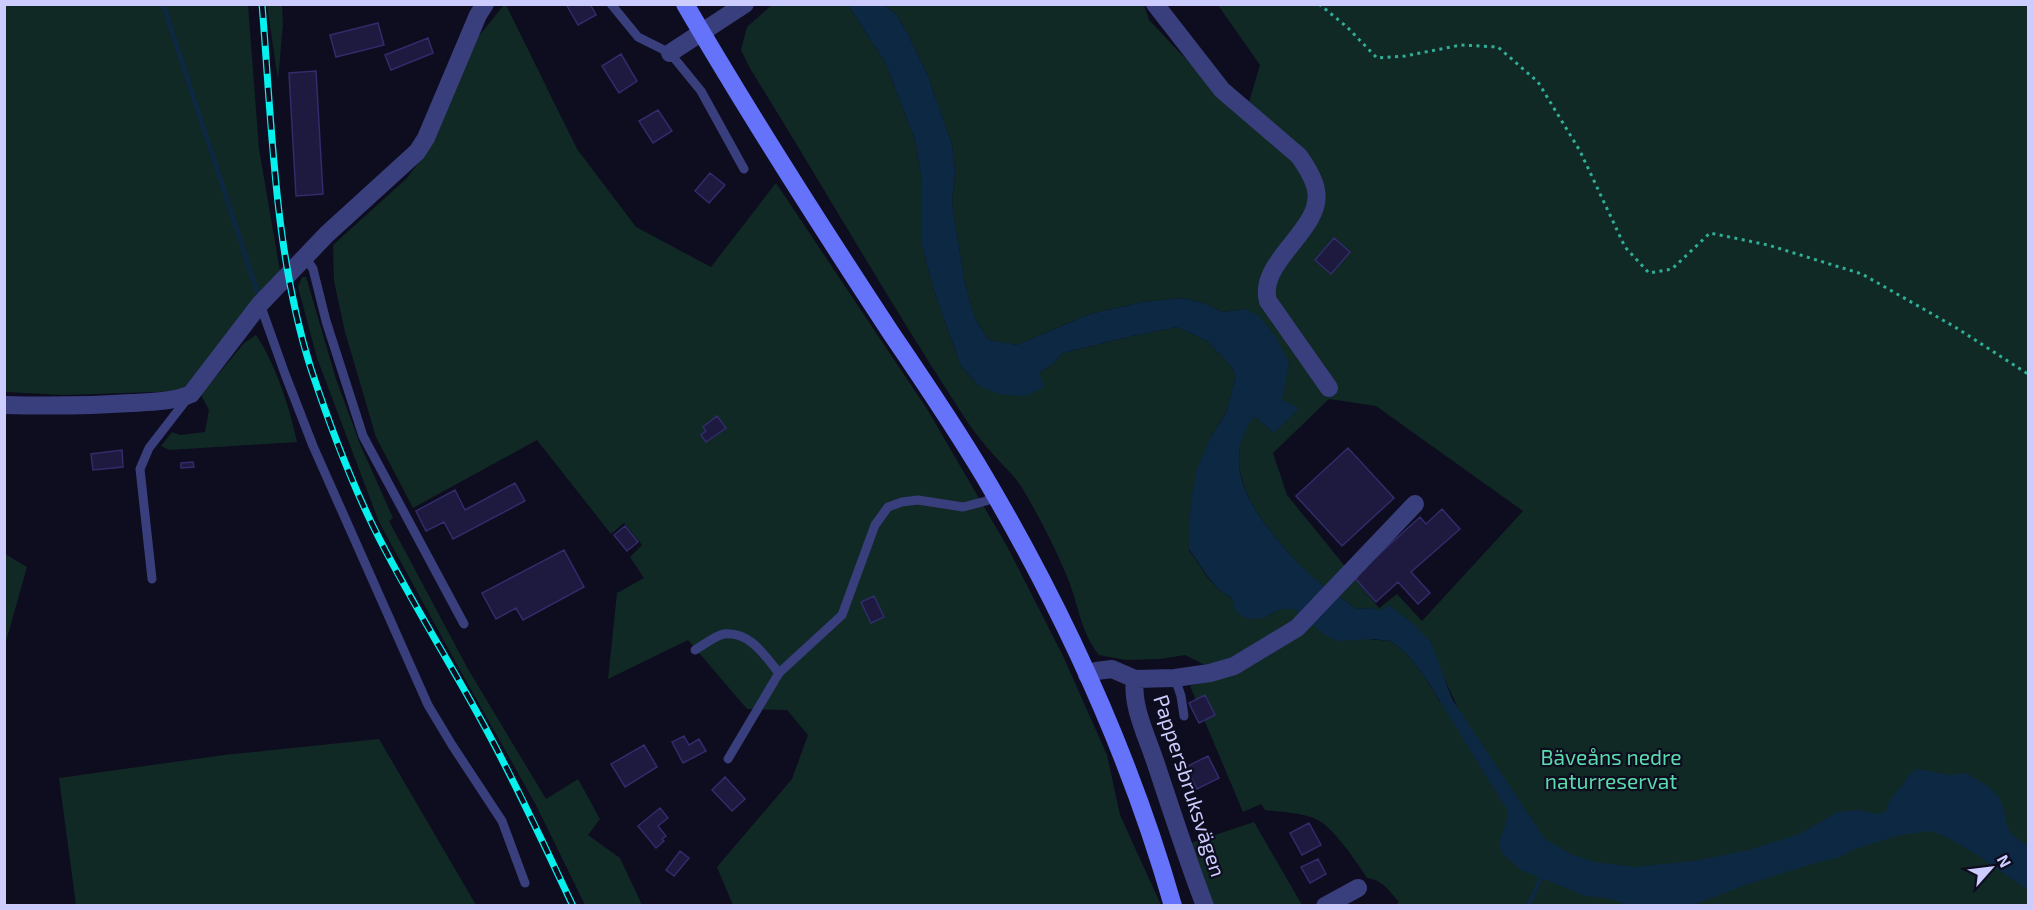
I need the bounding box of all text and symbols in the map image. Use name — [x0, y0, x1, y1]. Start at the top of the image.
street label: Pappersbruksvägen — [1149, 691, 1232, 880]
park label: Bäveåns nedre naturreservat — [1541, 744, 1681, 793]
north arrow — [1961, 838, 2021, 898]
text: N — [1994, 851, 2016, 870]

